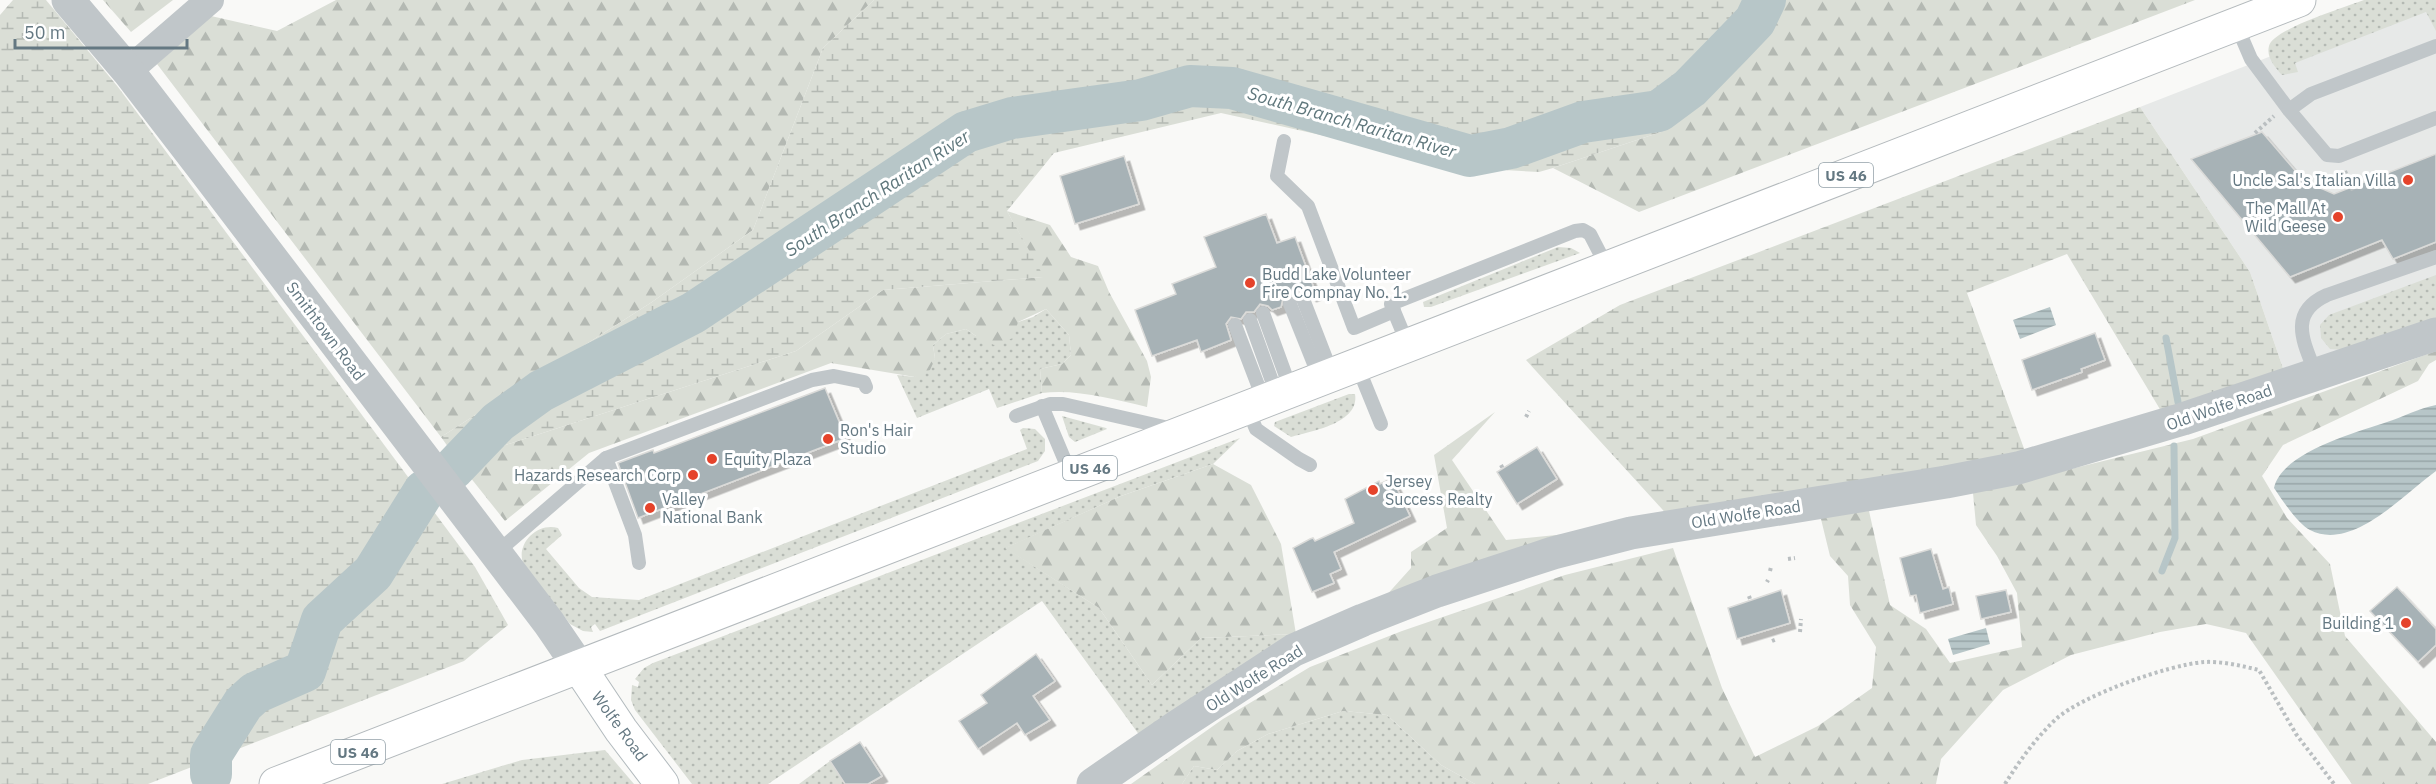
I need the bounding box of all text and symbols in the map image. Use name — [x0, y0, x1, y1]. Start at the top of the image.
scale bar — [15, 12, 188, 50]
text: 50 m — [24, 21, 66, 44]
water label: South Branch Raritan River — [1245, 81, 1459, 163]
water label: South Branch Raritan River — [780, 124, 974, 261]
road number: US 46 — [1819, 163, 1873, 187]
place label: Uncle Sal's Italian Villa — [2232, 170, 2396, 190]
marker: Uncle Sal's Italian Villa — [2401, 173, 2415, 187]
place label: The Mall At Wild Geese — [2245, 198, 2326, 236]
marker: The Mall At Wild Geese — [2331, 210, 2345, 224]
place label: Budd Lake Volunteer Fire Compnay No. 1. — [1262, 264, 1411, 302]
marker: Budd Lake Volunteer Fire Compnay No. 1. — [1243, 276, 1257, 290]
street label: Smithtown Road — [282, 278, 370, 384]
street label: Old Wolfe Road — [2163, 380, 2275, 434]
place label: Ron's Hair Studio — [840, 420, 913, 458]
marker: Ron's Hair Studio — [821, 432, 835, 446]
place label: Equity Plaza — [724, 449, 812, 469]
marker: Equity Plaza — [705, 452, 719, 466]
road number: US 46 — [1063, 456, 1117, 480]
place label: Hazards Research Corp — [514, 465, 681, 485]
marker: Hazards Research Corp — [686, 468, 700, 482]
place label: Jersey Success Realty — [1385, 471, 1493, 509]
marker: Jersey Success Realty — [1366, 483, 1380, 497]
place label: Valley National Bank — [662, 489, 763, 527]
street label: Old Wolfe Road — [1690, 495, 1802, 533]
marker: Valley National Bank — [643, 501, 657, 515]
place label: Building 1 — [2322, 613, 2394, 633]
marker: Building 1 — [2399, 616, 2413, 630]
street label: Old Wolfe Road — [1202, 640, 1306, 716]
street label: Wolfe Road — [588, 687, 652, 765]
road number: US 46 — [331, 740, 385, 764]

